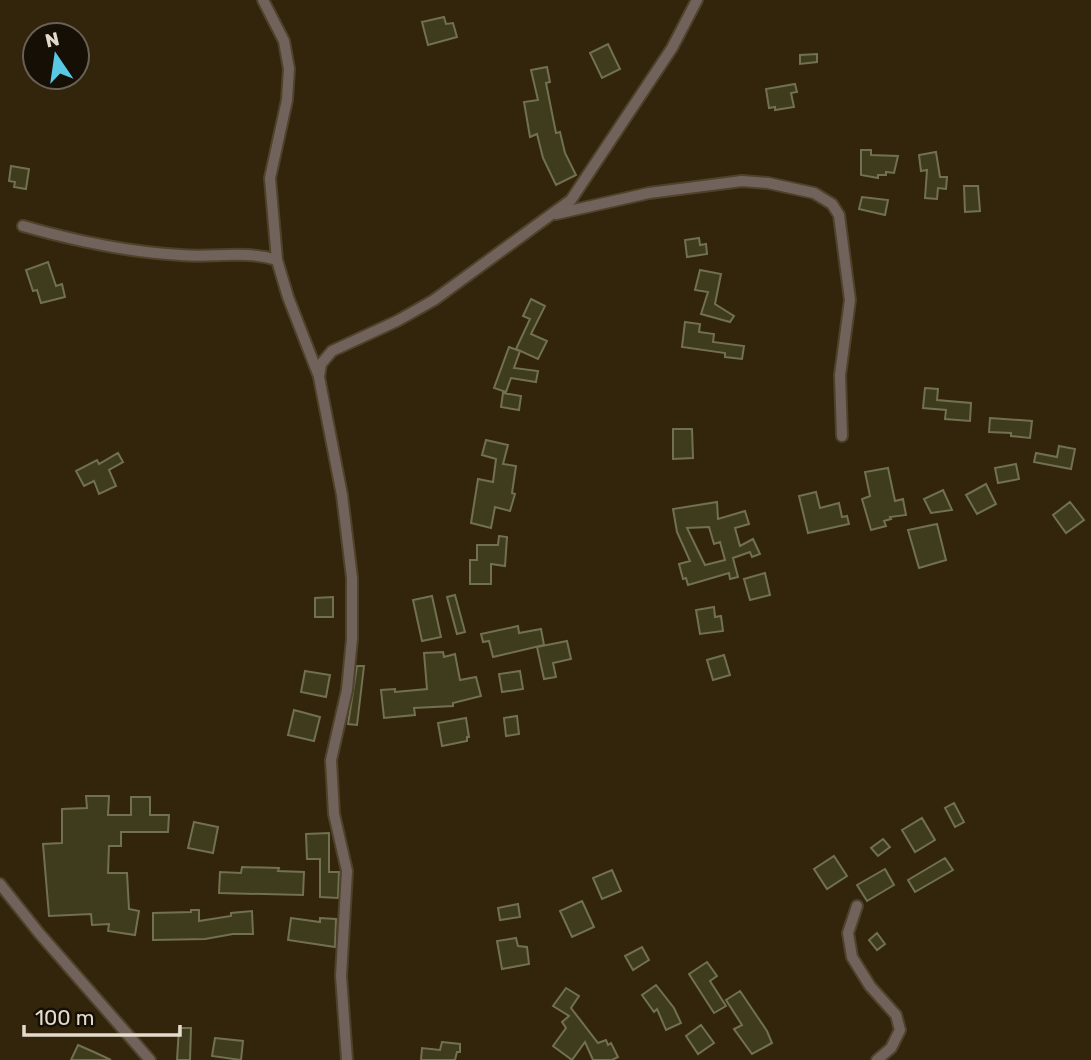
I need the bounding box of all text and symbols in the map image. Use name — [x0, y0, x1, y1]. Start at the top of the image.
north arrow — [21, 21, 91, 91]
text: N — [43, 27, 62, 53]
scale bar — [24, 993, 180, 1038]
text: 100 m — [35, 1005, 94, 1030]

